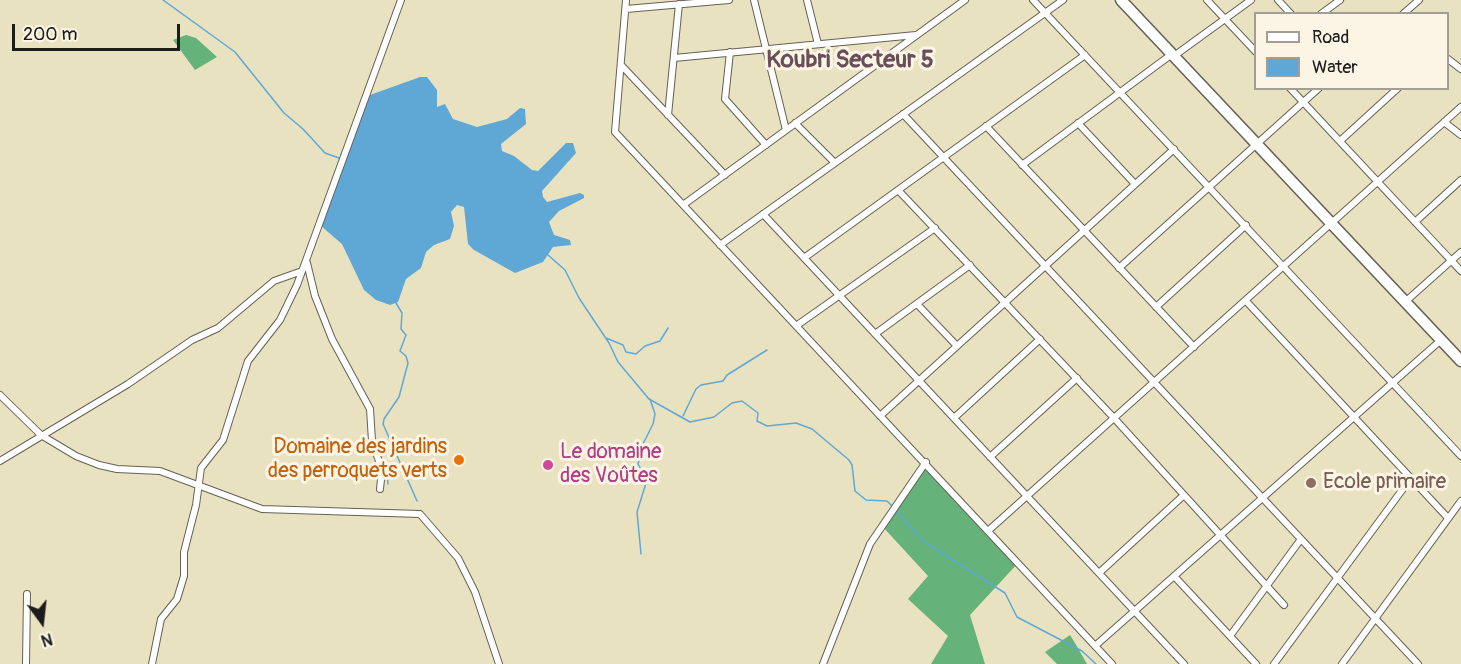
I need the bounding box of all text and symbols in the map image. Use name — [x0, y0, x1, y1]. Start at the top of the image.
scale bar — [15, 12, 183, 50]
legend — [1254, 12, 1449, 90]
text: 200 m — [23, 23, 78, 46]
text: Road — [1312, 26, 1349, 49]
district label: Koubri Secteur 5 — [766, 47, 934, 75]
text: Water — [1312, 56, 1358, 79]
place label: Domaine des jardins des perroquets verts — [268, 435, 447, 485]
place label: Le domaine des Voûtes — [560, 440, 661, 490]
marker: Domaine des jardins des perroquets verts — [452, 453, 466, 467]
marker: Le domaine des Voûtes — [541, 458, 555, 472]
place label: Ecole primaire — [1323, 470, 1446, 496]
marker: Ecole primaire — [1304, 476, 1318, 490]
north arrow — [12, 592, 72, 652]
text: N — [39, 628, 54, 650]

